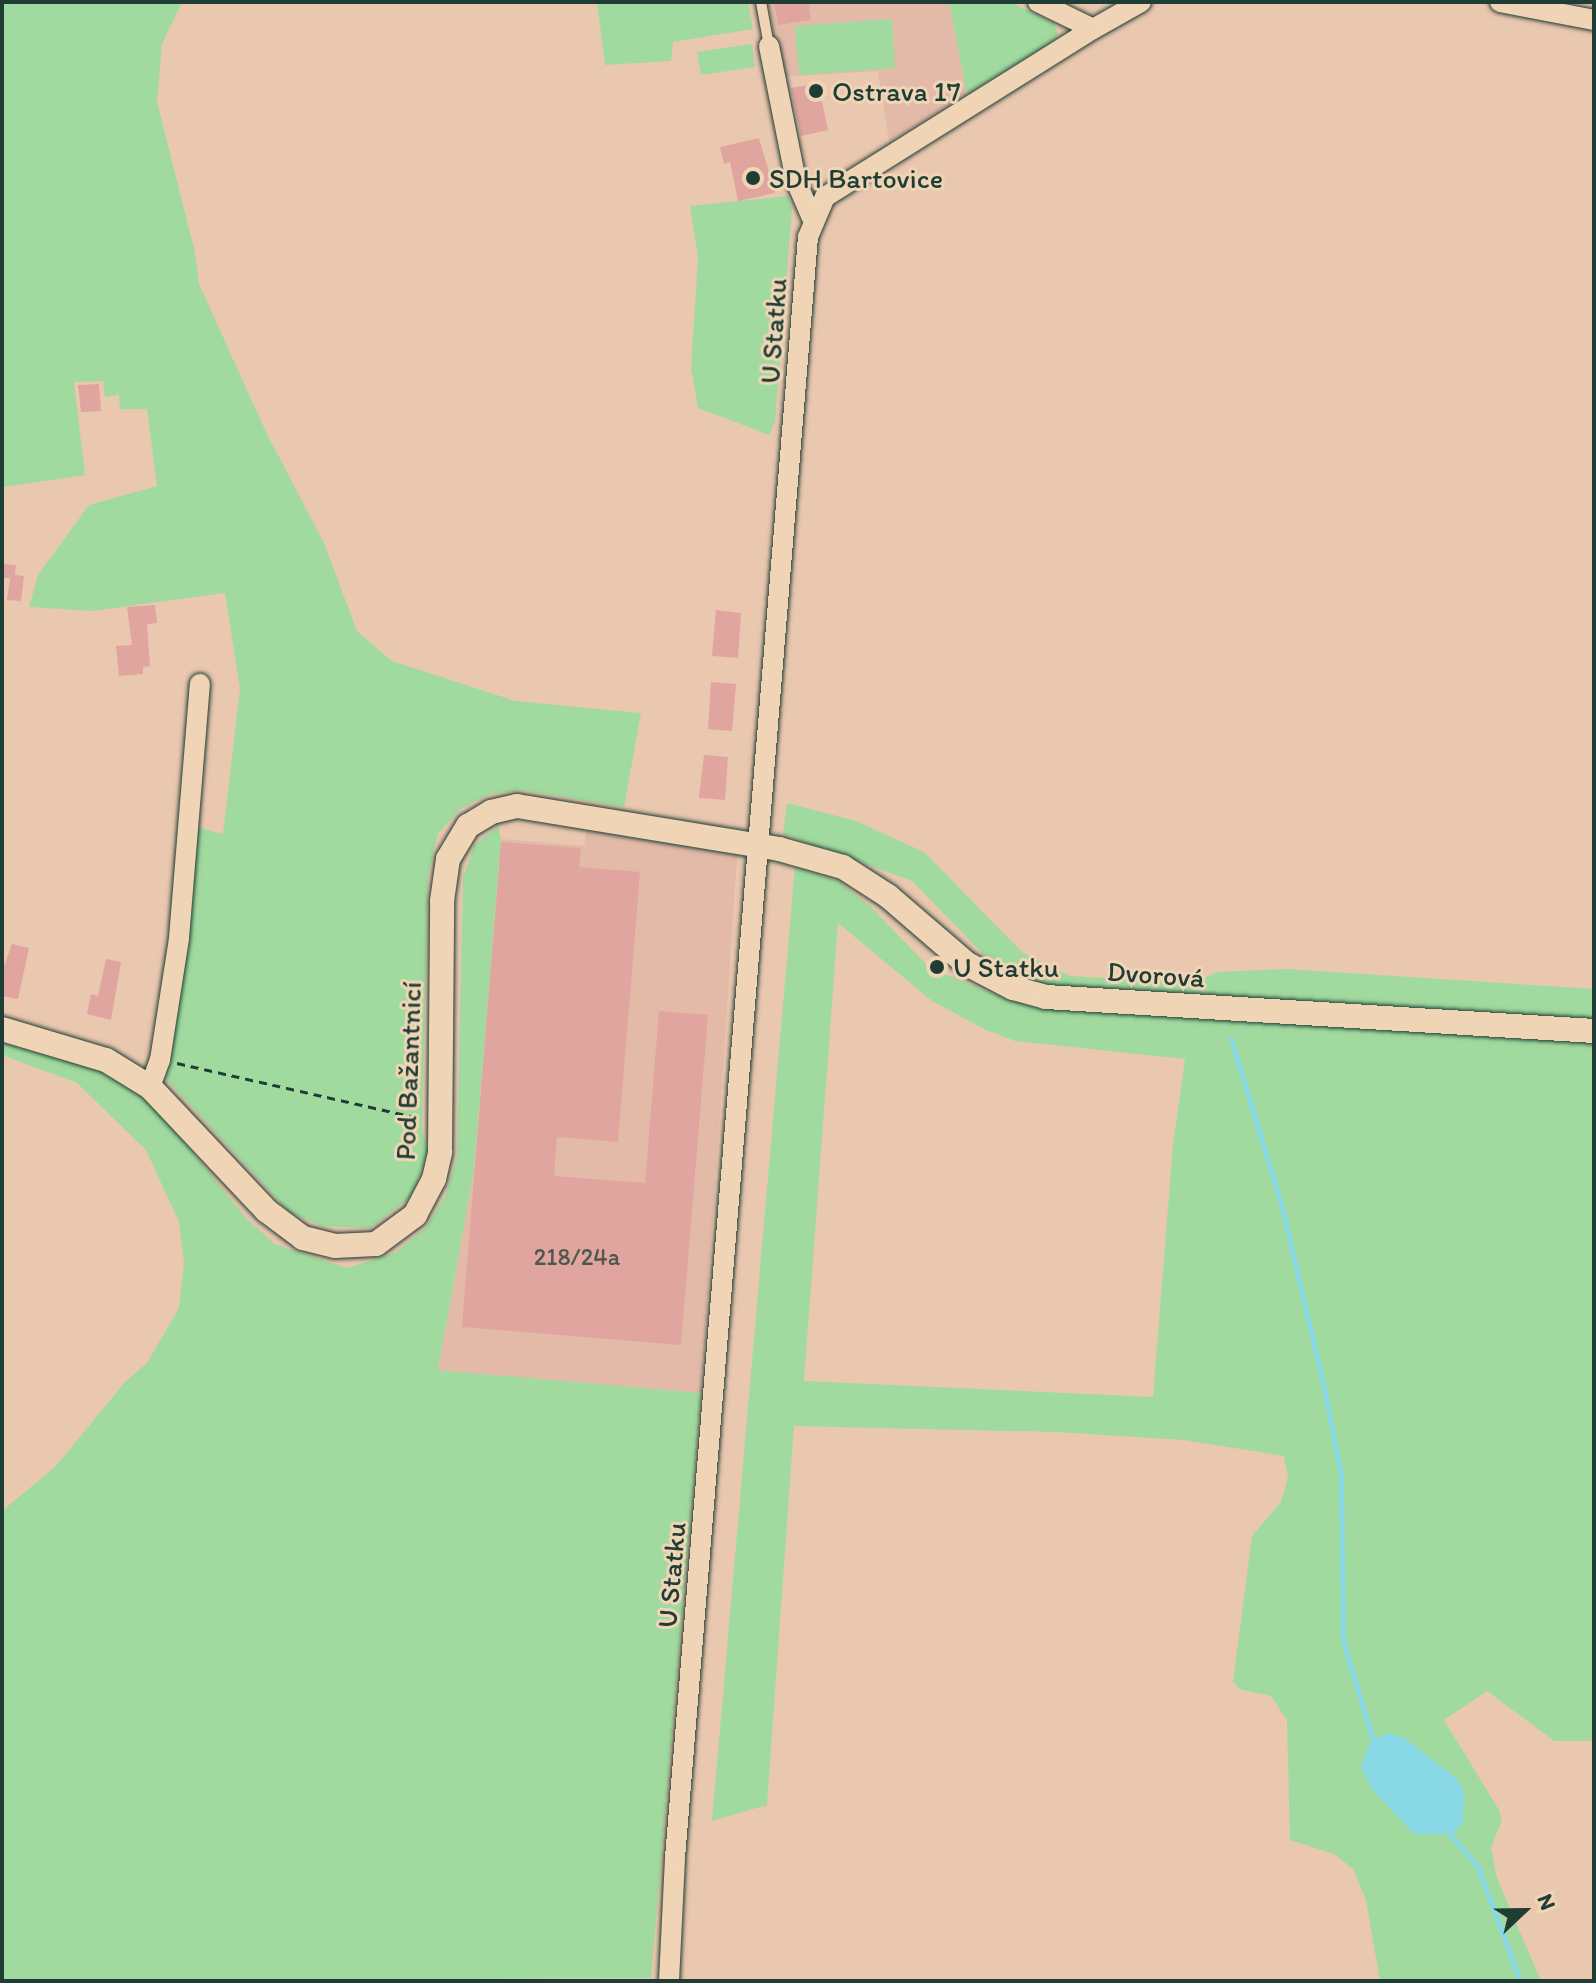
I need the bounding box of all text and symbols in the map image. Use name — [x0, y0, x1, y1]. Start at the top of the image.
place label: Ostrava 17 — [832, 74, 961, 108]
marker: Ostrava 17 — [807, 82, 825, 100]
place label: SDH Bartovice — [769, 161, 943, 195]
marker: SDH Bartovice — [744, 169, 762, 187]
street label: U Statku — [753, 277, 793, 385]
place label: U Statku — [953, 950, 1059, 984]
street label: Dvorová — [1106, 954, 1206, 994]
marker: U Statku — [928, 958, 946, 976]
street label: Pod Bažantnicí — [388, 980, 428, 1162]
house number: 218/24a — [534, 1243, 620, 1271]
street label: U Statku — [650, 1521, 692, 1629]
north arrow — [1484, 1871, 1564, 1951]
text: N — [1531, 1890, 1562, 1914]

